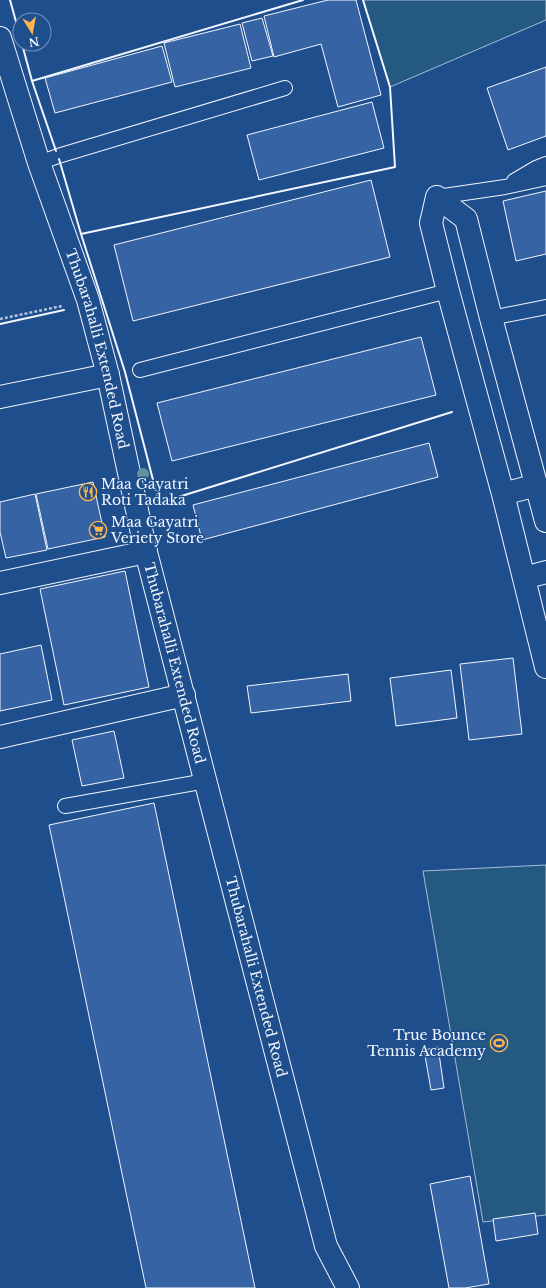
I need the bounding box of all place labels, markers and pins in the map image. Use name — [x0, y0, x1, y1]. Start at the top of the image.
place label: Maa Gayatri Roti Tadaka — [101, 475, 189, 509]
restaurant icon: Maa Gayatri Roti Tadaka — [78, 482, 98, 502]
place label: Maa Gayatri Veriety Store — [110, 513, 204, 547]
supermarket icon: Maa Gayatri Veriety Store — [88, 520, 108, 540]
place label: True Bounce Tennis Academy — [367, 1026, 486, 1060]
sports icon: True Bounce Tennis Academy — [489, 1033, 509, 1053]

